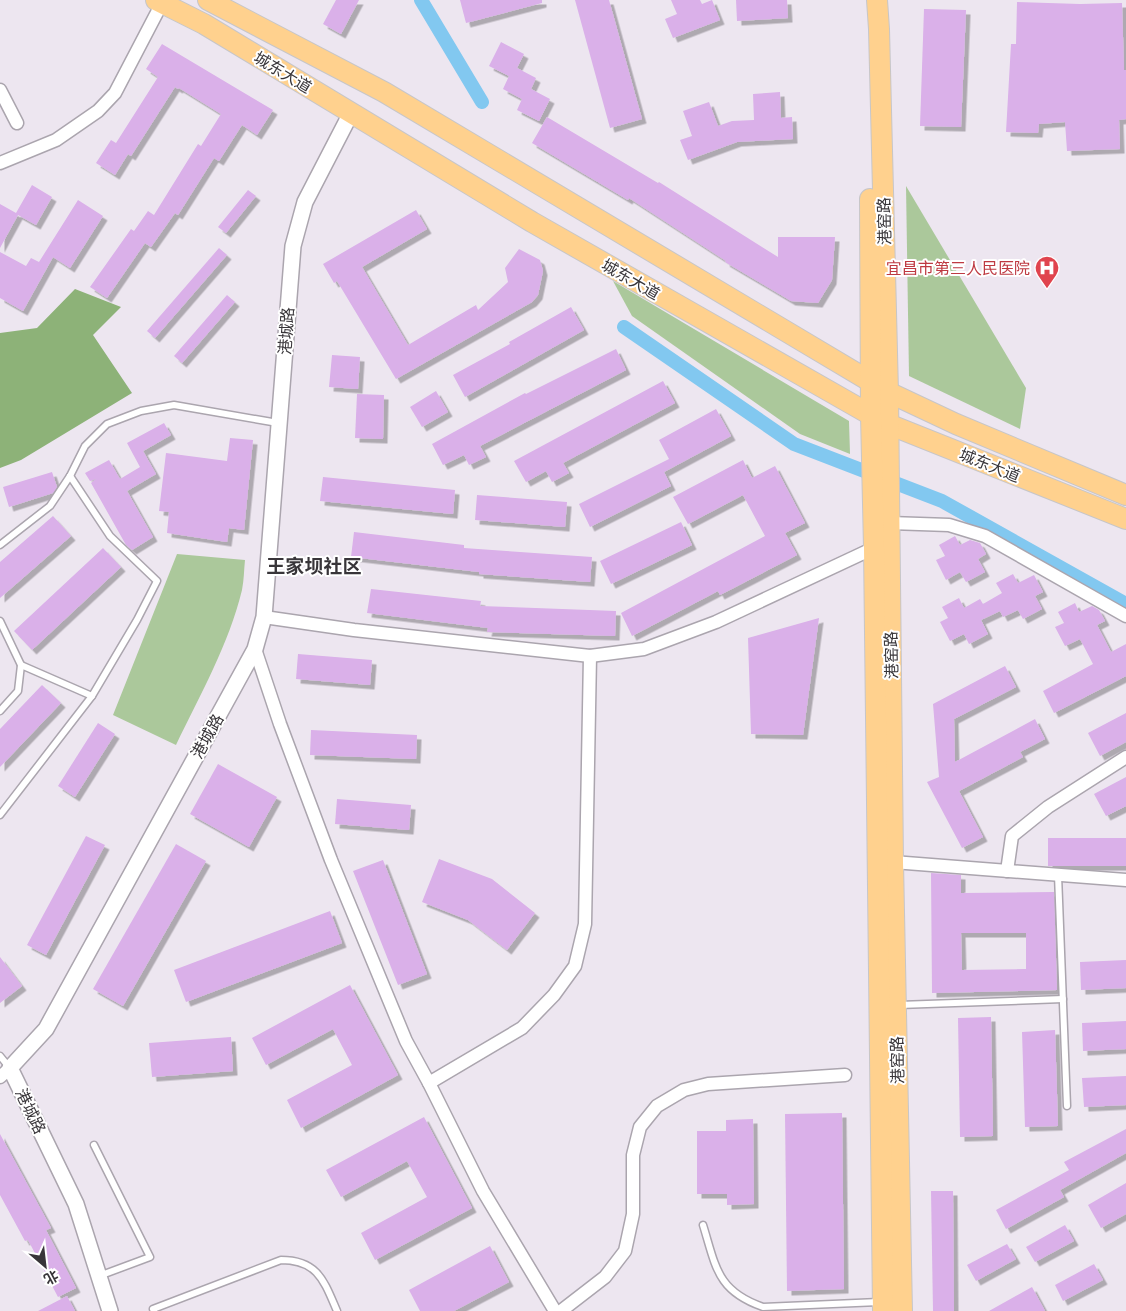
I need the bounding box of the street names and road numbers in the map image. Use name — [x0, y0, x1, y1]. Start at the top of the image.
street label: 城东大道 — [250, 47, 316, 97]
street label: 港窑路 — [874, 197, 894, 245]
street label: 城东大道 — [598, 254, 664, 304]
street label: 港城路 — [274, 306, 298, 356]
street label: 城东大道 — [957, 444, 1023, 486]
street label: 港窑路 — [881, 631, 901, 679]
street label: 港城路 — [187, 710, 227, 762]
street label: 港窑路 — [887, 1036, 907, 1084]
street label: 港城路 — [11, 1085, 51, 1137]

